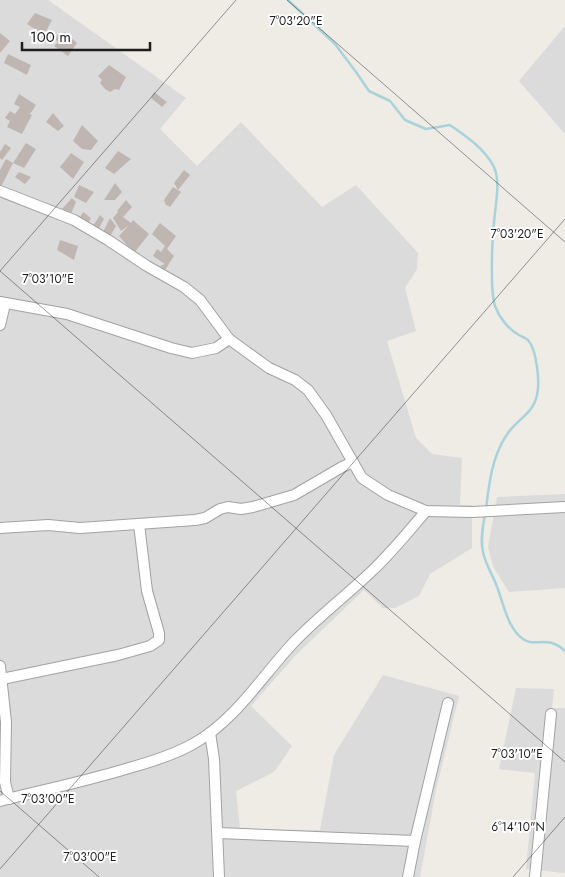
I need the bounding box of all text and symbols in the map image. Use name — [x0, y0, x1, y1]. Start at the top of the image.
text: 7°03'20"E — [269, 12, 323, 30]
scale bar — [22, 20, 150, 52]
text: 100 m — [30, 26, 71, 48]
text: 7°03'20"E — [490, 225, 544, 243]
text: 7°03'10"E — [22, 270, 74, 288]
text: 7°03'10"E — [491, 745, 543, 763]
text: 7°03'00"E — [21, 790, 75, 808]
text: 6°14'10"N — [491, 818, 545, 836]
text: 7°03'00"E — [63, 848, 117, 866]

